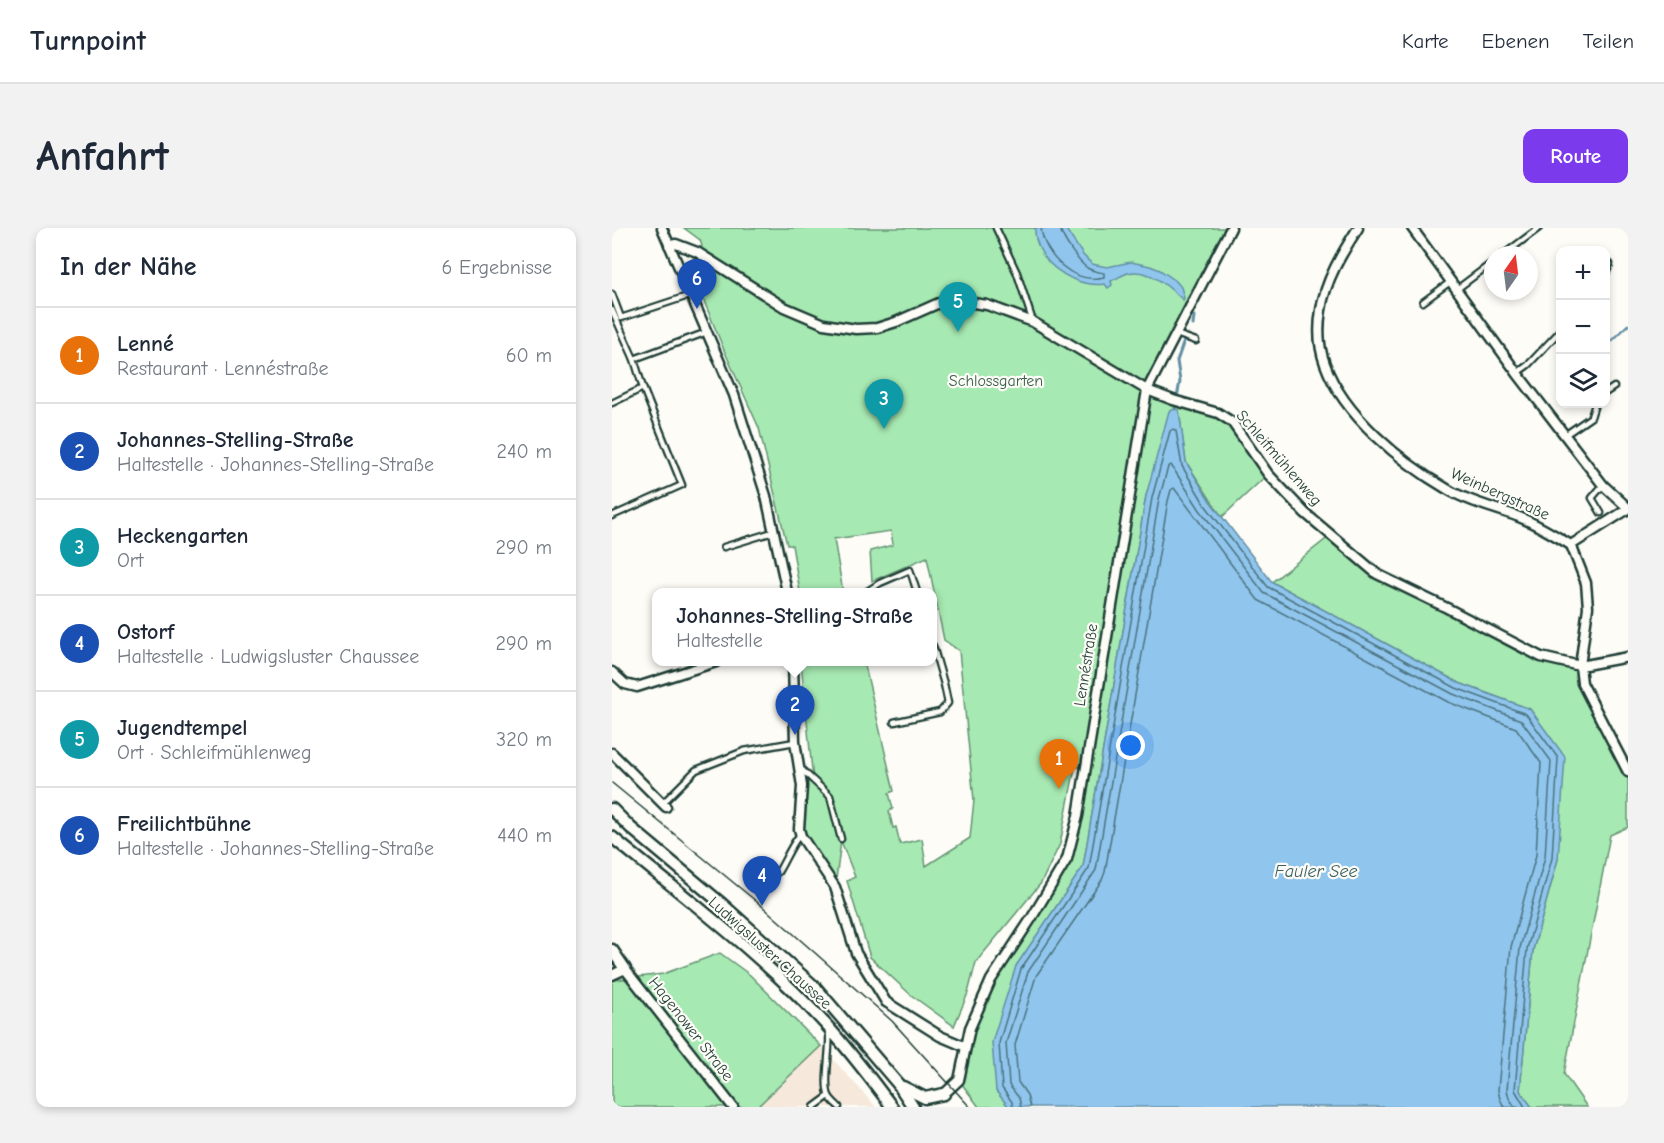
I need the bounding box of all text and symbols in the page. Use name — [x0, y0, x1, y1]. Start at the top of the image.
text: Turnpoint — [30, 25, 146, 57]
text: Karte — [1402, 29, 1449, 53]
text: Ebenen — [1482, 29, 1550, 53]
text: Teilen — [1583, 29, 1634, 53]
button: Route — [1523, 129, 1628, 183]
text: Anfahrt — [36, 132, 169, 181]
north arrow — [1484, 246, 1538, 300]
map controls — [1556, 246, 1610, 408]
button: + — [1556, 246, 1610, 300]
text: In der Nähe — [60, 252, 197, 282]
text: 6 Ergebnisse — [442, 256, 552, 279]
pin: 6 — [678, 260, 716, 309]
pin: 5 — [938, 282, 978, 332]
button: − — [1556, 300, 1610, 354]
text: Lenné — [117, 331, 174, 357]
text: 1 — [76, 344, 83, 367]
text: 60 m — [506, 344, 552, 367]
button: layers — [1556, 354, 1610, 408]
text: Restaurant · Lennéstraße — [117, 357, 329, 380]
park label: Schlossgarten — [949, 372, 1043, 390]
pin: 3 — [864, 380, 904, 429]
street label: Schleifmühlenweg — [1233, 406, 1325, 510]
text: Johannes-Stelling-Straße — [117, 427, 354, 453]
text: 2 — [75, 440, 84, 463]
text: 240 m — [497, 440, 552, 463]
text: Haltestelle · Johannes-Stelling-Straße — [117, 453, 434, 476]
street label: Weinbergstraße — [1448, 464, 1552, 524]
text: Heckengarten — [117, 523, 249, 549]
text: 3 — [75, 536, 84, 559]
text: 290 m — [496, 536, 552, 559]
text: Ort — [117, 549, 144, 572]
popup — [652, 588, 937, 666]
text: Johannes-Stelling-Straße — [676, 603, 913, 629]
text: Ostorf — [117, 619, 174, 645]
street label: Lennéstraße — [1071, 622, 1101, 708]
text: Haltestelle — [676, 629, 763, 652]
text: 4 — [75, 632, 84, 655]
text: 290 m — [496, 632, 552, 655]
text: Haltestelle · Ludwigsluster Chaussee — [117, 645, 419, 668]
pin: 2 — [776, 686, 814, 735]
text: Jugendtempel — [117, 715, 248, 741]
text: 5 — [74, 728, 85, 751]
text: 320 m — [496, 728, 552, 751]
your location — [1116, 731, 1145, 760]
pin: 1 — [1040, 740, 1078, 789]
text: Ort · Schleifmühlenweg — [117, 741, 311, 764]
text: Freilichtbühne — [117, 811, 251, 837]
text: 6 — [74, 824, 85, 847]
text: 440 m — [497, 824, 552, 847]
text: Haltestelle · Johannes-Stelling-Straße — [117, 837, 434, 860]
pin: 4 — [742, 856, 782, 906]
water label: Fauler See — [1274, 861, 1358, 882]
street label: Ludwigsluster Chaussee — [705, 893, 835, 1013]
street label: Hagenower Straße — [645, 974, 737, 1084]

